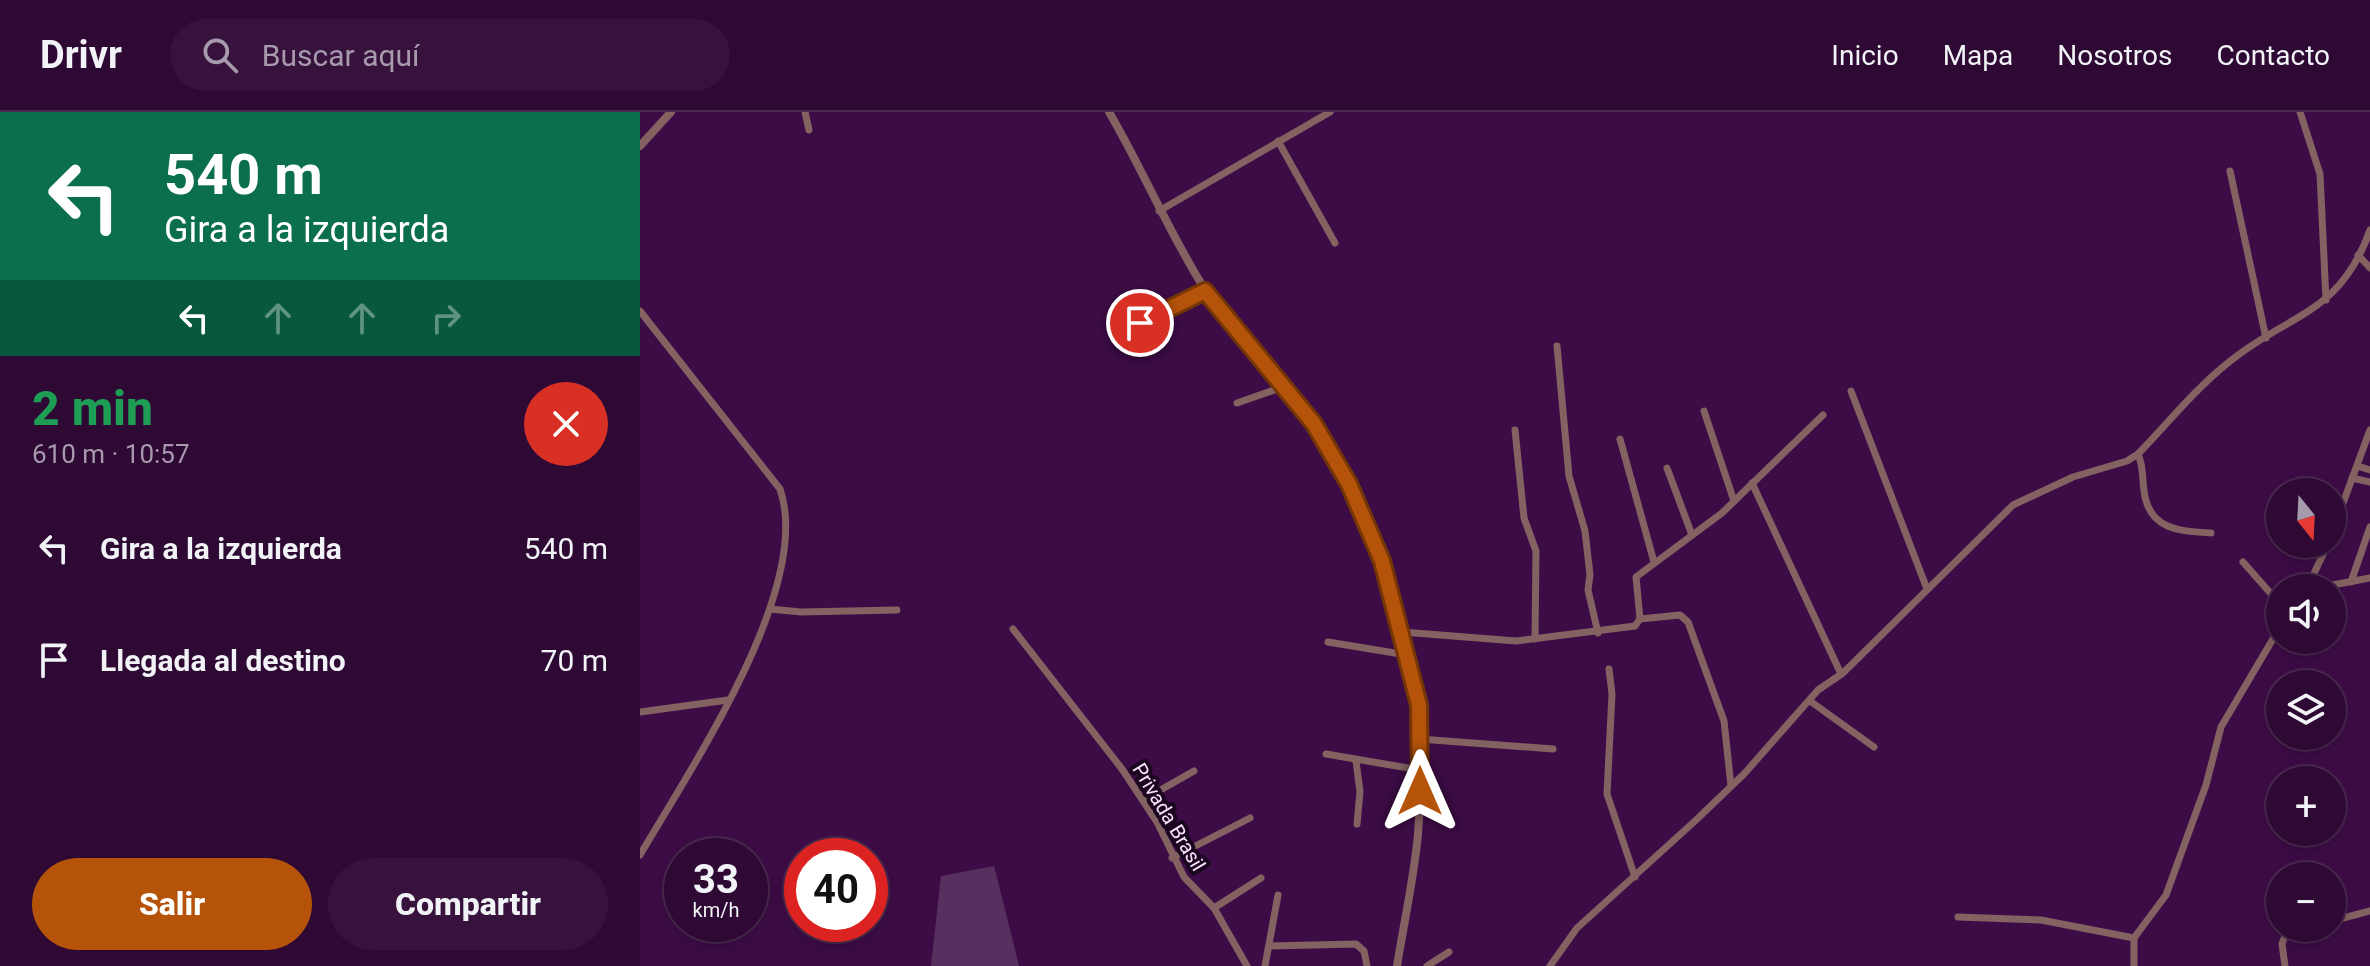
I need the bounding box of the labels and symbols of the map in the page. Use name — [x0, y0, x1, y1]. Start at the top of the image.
pin — [1106, 289, 1174, 357]
north arrow — [2266, 478, 2346, 558]
position arrow — [1378, 749, 1462, 833]
street label: Privada Brasil — [1127, 759, 1211, 875]
speed limit sign: 40 — [784, 838, 888, 942]

